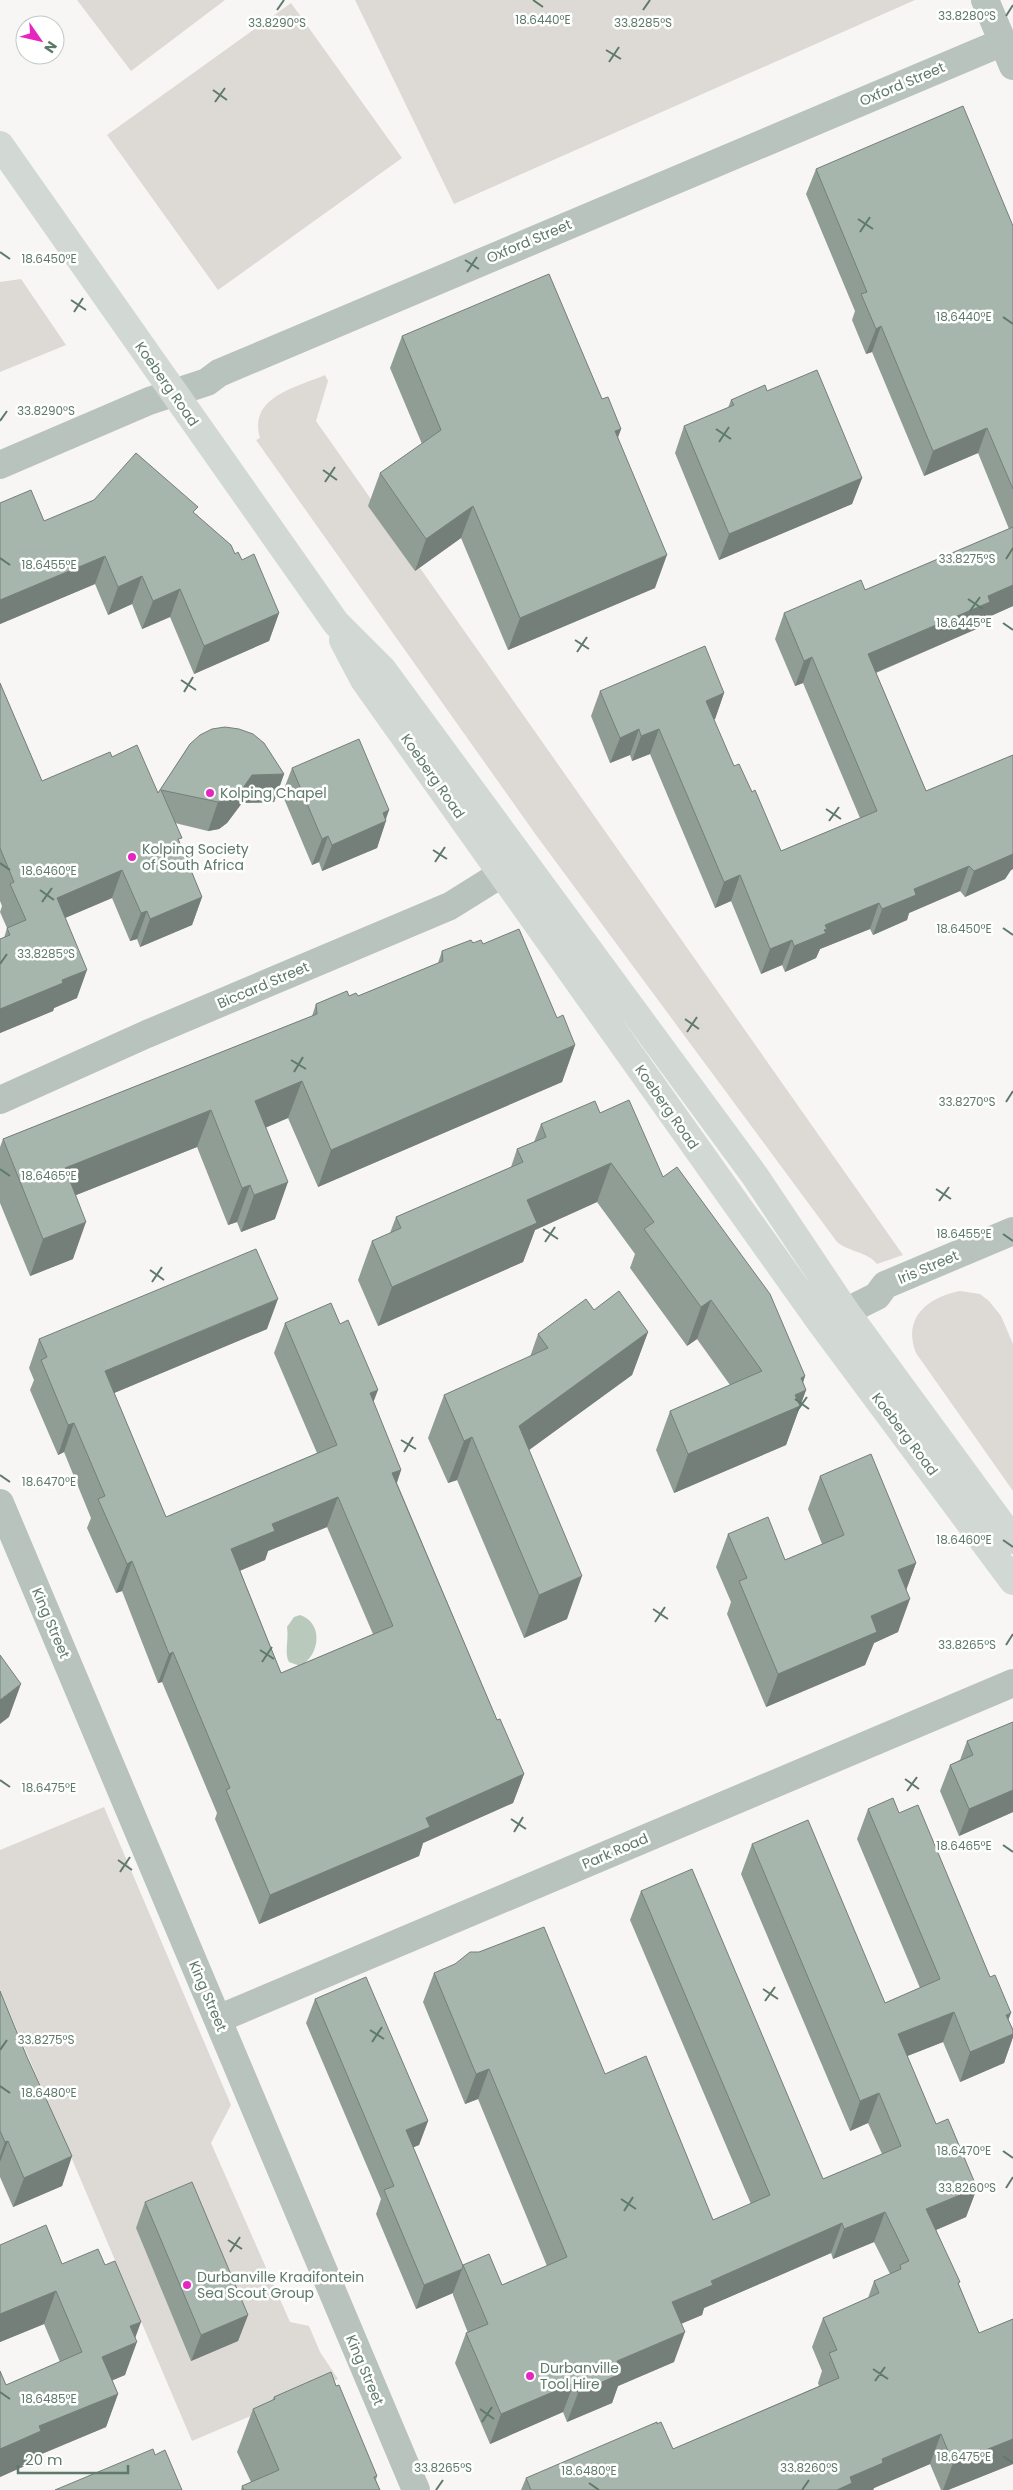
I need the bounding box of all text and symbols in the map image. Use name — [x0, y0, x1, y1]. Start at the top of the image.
text: 33.8280°S — [938, 7, 996, 24]
text: 18.6440°E — [515, 11, 571, 28]
text: 33.8290°S — [248, 14, 306, 31]
text: 33.8285°S — [614, 14, 672, 31]
north arrow — [15, 15, 65, 65]
text: N — [40, 37, 62, 57]
street label: Oxford Street — [856, 57, 948, 111]
street label: Oxford Street — [483, 214, 575, 268]
text: 18.6450°E — [21, 250, 77, 267]
text: 18.6440°E — [936, 308, 992, 325]
street label: Koeberg Road — [130, 338, 204, 430]
text: 33.8290°S — [17, 402, 75, 419]
text: 33.8275°S — [938, 550, 996, 567]
text: 18.6455°E — [21, 556, 77, 573]
text: 18.6445°E — [936, 614, 992, 631]
street label: Koeberg Road — [396, 730, 470, 822]
place label: Kolping Chapel — [220, 783, 327, 803]
marker: Kolping Chapel — [204, 787, 216, 799]
place label: Kolping Society of South Africa — [142, 839, 249, 875]
marker: Kolping Society of South Africa — [126, 851, 138, 863]
text: 18.6460°E — [21, 862, 77, 879]
text: 18.6450°E — [936, 920, 992, 937]
text: 33.8285°S — [17, 945, 75, 962]
street label: Biccard Street — [214, 957, 312, 1013]
street label: Koeberg Road — [630, 1061, 704, 1153]
text: 33.8270°S — [938, 1093, 996, 1110]
text: 18.6465°E — [21, 1167, 77, 1184]
text: 18.6455°E — [936, 1225, 992, 1242]
street label: Iris Street — [895, 1245, 961, 1289]
street label: Koeberg Road — [867, 1388, 943, 1480]
text: 18.6470°E — [22, 1473, 76, 1490]
text: 18.6460°E — [936, 1531, 992, 1548]
street label: King Street — [27, 1585, 75, 1661]
text: 33.8265°S — [938, 1636, 996, 1653]
text: 18.6475°E — [22, 1779, 76, 1796]
street label: Park Road — [579, 1828, 651, 1874]
text: 18.6465°E — [936, 1837, 992, 1854]
street label: King Street — [184, 1958, 232, 2034]
text: 33.8275°S — [17, 2031, 75, 2048]
text: 18.6480°E — [21, 2084, 77, 2101]
text: 18.6470°E — [937, 2142, 991, 2159]
text: 33.8260°S — [938, 2179, 996, 2196]
place label: Durbanville Kraaifontein Sea Scout Group — [197, 2267, 364, 2303]
marker: Durbanville Kraaifontein Sea Scout Group — [181, 2279, 193, 2291]
street label: King Street — [341, 2332, 389, 2408]
place label: Durbanville Tool Hire — [540, 2358, 619, 2394]
marker: Durbanville Tool Hire — [524, 2370, 536, 2382]
text: 18.6485°E — [21, 2390, 77, 2407]
scale bar — [18, 2442, 128, 2474]
text: 18.6475°E — [937, 2448, 991, 2465]
text: 20 m — [25, 2449, 63, 2470]
text: 33.8265°S — [414, 2459, 472, 2476]
text: 33.8260°S — [780, 2459, 838, 2476]
text: 18.6480°E — [561, 2462, 617, 2479]

